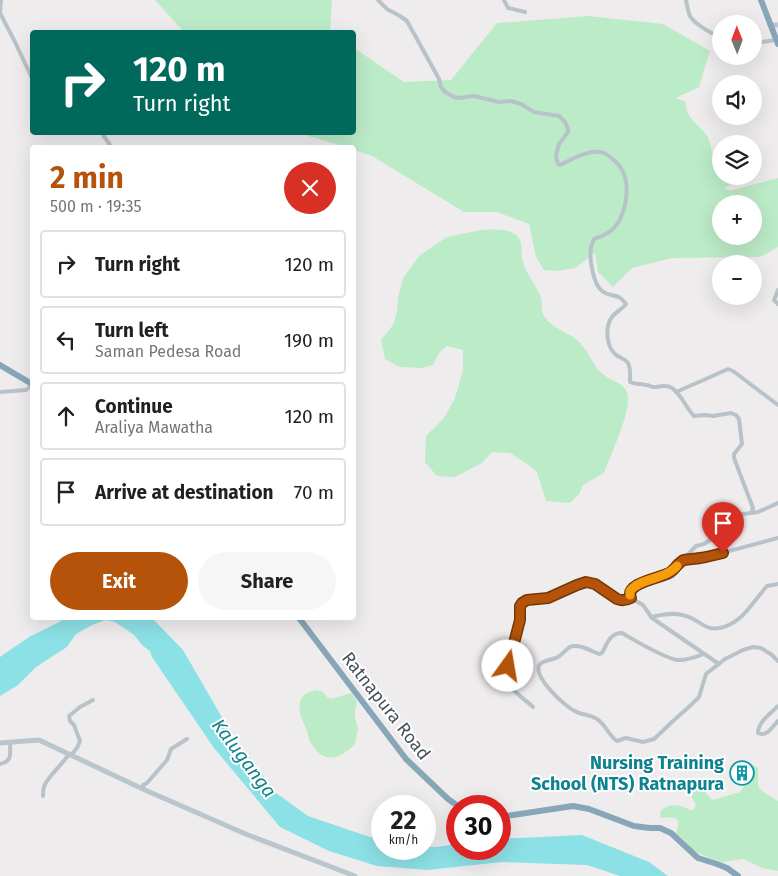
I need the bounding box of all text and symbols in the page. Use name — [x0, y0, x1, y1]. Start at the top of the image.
north arrow — [712, 15, 762, 65]
map controls — [712, 15, 762, 305]
text: 120 m — [133, 48, 226, 90]
icon: right — [50, 50, 115, 115]
button: sound — [712, 75, 762, 125]
text: Turn right — [133, 90, 230, 117]
button: layers — [712, 135, 762, 185]
text: 2 min — [50, 160, 124, 196]
button: close — [284, 162, 336, 214]
button: + — [712, 195, 762, 245]
text: 500 m · 19:35 — [50, 197, 141, 216]
icon: right — [52, 250, 80, 278]
text: Turn right — [95, 253, 180, 276]
text: 120 m — [284, 253, 334, 276]
button: − — [712, 255, 762, 305]
text: Turn left — [95, 319, 169, 342]
icon: left — [52, 326, 80, 354]
text: 190 m — [284, 329, 334, 352]
text: Saman Pedesa Road — [95, 342, 241, 361]
text: Continue — [95, 395, 173, 418]
icon: ahead — [52, 402, 80, 430]
text: 120 m — [284, 405, 334, 428]
text: Araliya Mawatha — [95, 418, 213, 437]
icon: arrive — [52, 478, 80, 506]
text: Arrive at destination — [95, 481, 274, 504]
text: 70 m — [294, 481, 334, 504]
pin — [702, 502, 744, 553]
icon: arrive — [709, 509, 737, 537]
button: Exit — [50, 552, 188, 610]
button: Share — [198, 552, 336, 610]
position arrow — [481, 639, 533, 691]
street label: Ratnapura Road — [337, 648, 435, 764]
water label: Kaluganga — [207, 714, 281, 802]
place label: Nursing Training School (NTS) Ratnapura — [531, 752, 724, 795]
building icon: Nursing Training School (NTS) Ratnapura — [729, 760, 755, 786]
speed limit sign: 30 — [446, 795, 511, 860]
text: 22 — [391, 806, 416, 836]
text: km/h — [389, 833, 418, 847]

